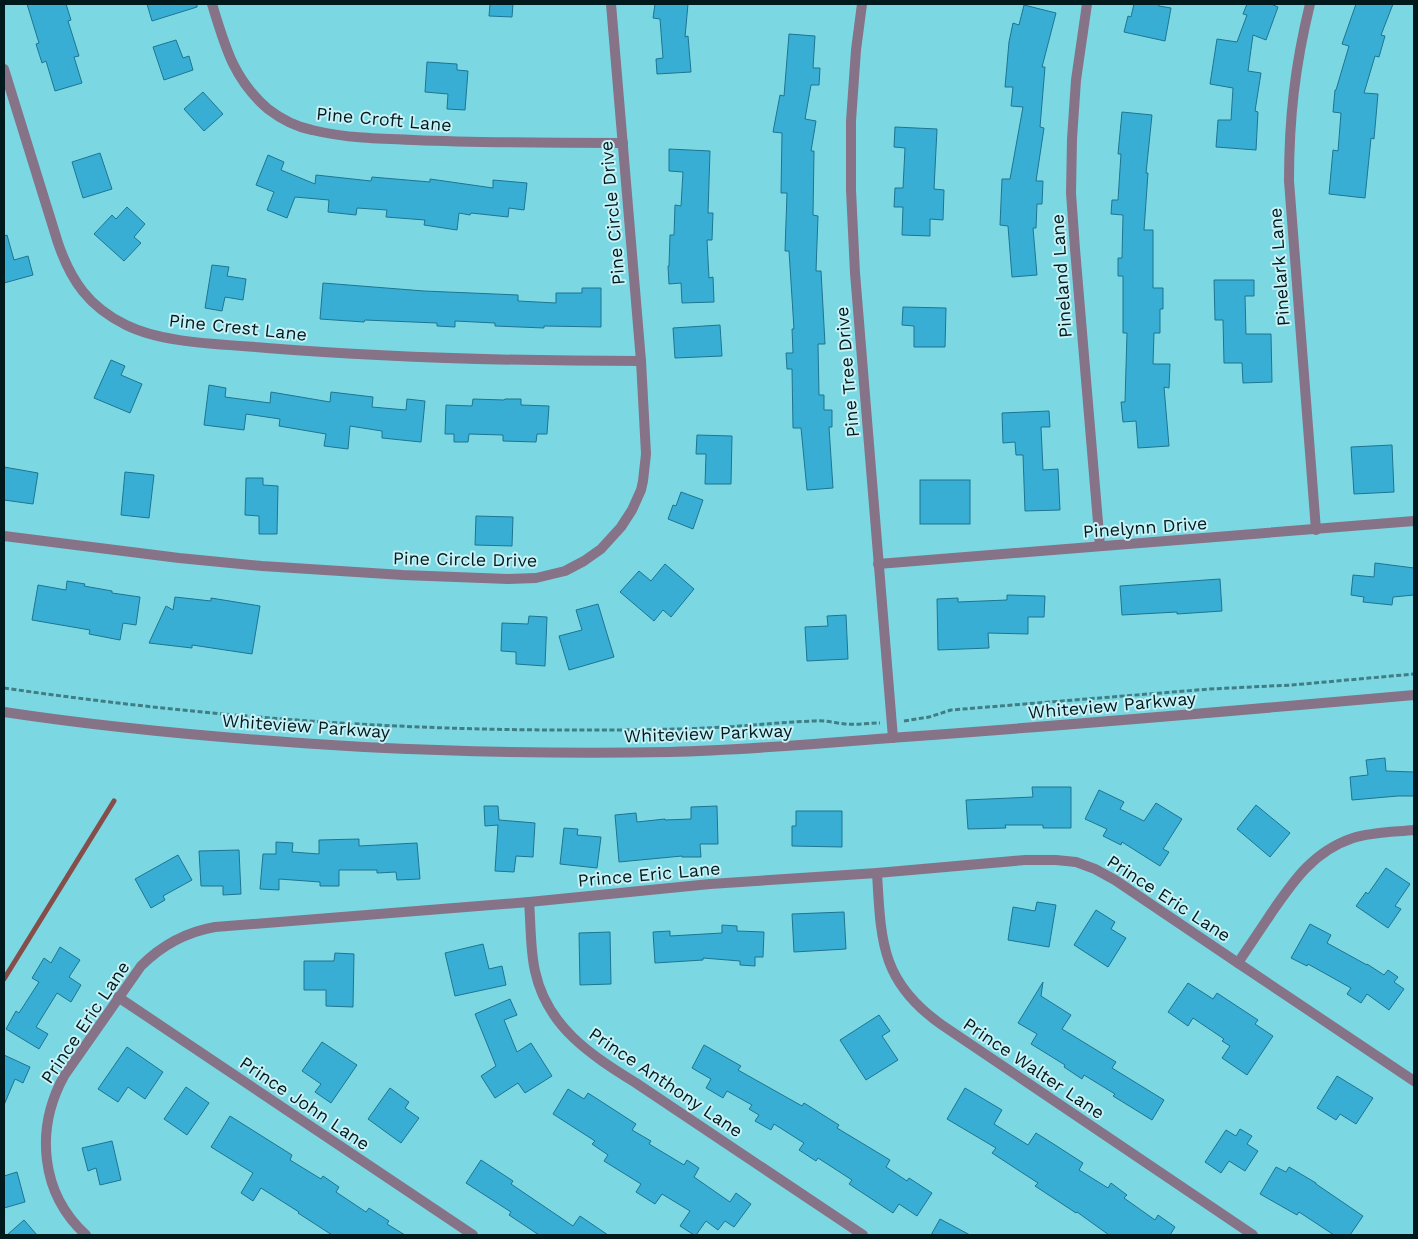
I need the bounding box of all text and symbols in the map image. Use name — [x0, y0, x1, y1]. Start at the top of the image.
street label: Pine Croft Lane — [315, 103, 453, 135]
street label: Pine Circle Drive — [595, 140, 629, 286]
street label: Pinelark Lane — [1264, 207, 1294, 327]
street label: Pineland Lane — [1046, 213, 1076, 339]
street label: Pine Tree Drive — [831, 306, 863, 438]
street label: Pine Crest Lane — [168, 309, 308, 345]
street label: Pinelynn Drive — [1082, 512, 1208, 542]
street label: Pine Circle Drive — [393, 547, 537, 571]
street label: Whiteview Parkway — [1027, 687, 1198, 723]
street label: Whiteview Parkway — [221, 710, 391, 742]
street label: Whiteview Parkway — [623, 720, 793, 746]
street label: Prince Eric Lane — [1103, 850, 1235, 946]
street label: Prince Eric Lane — [577, 857, 721, 891]
street label: Prince Eric Lane — [36, 957, 134, 1087]
street label: Prince Walter Lane — [959, 1013, 1109, 1123]
street label: Prince Anthony Lane — [585, 1023, 747, 1141]
street label: Prince John Lane — [236, 1052, 374, 1154]

